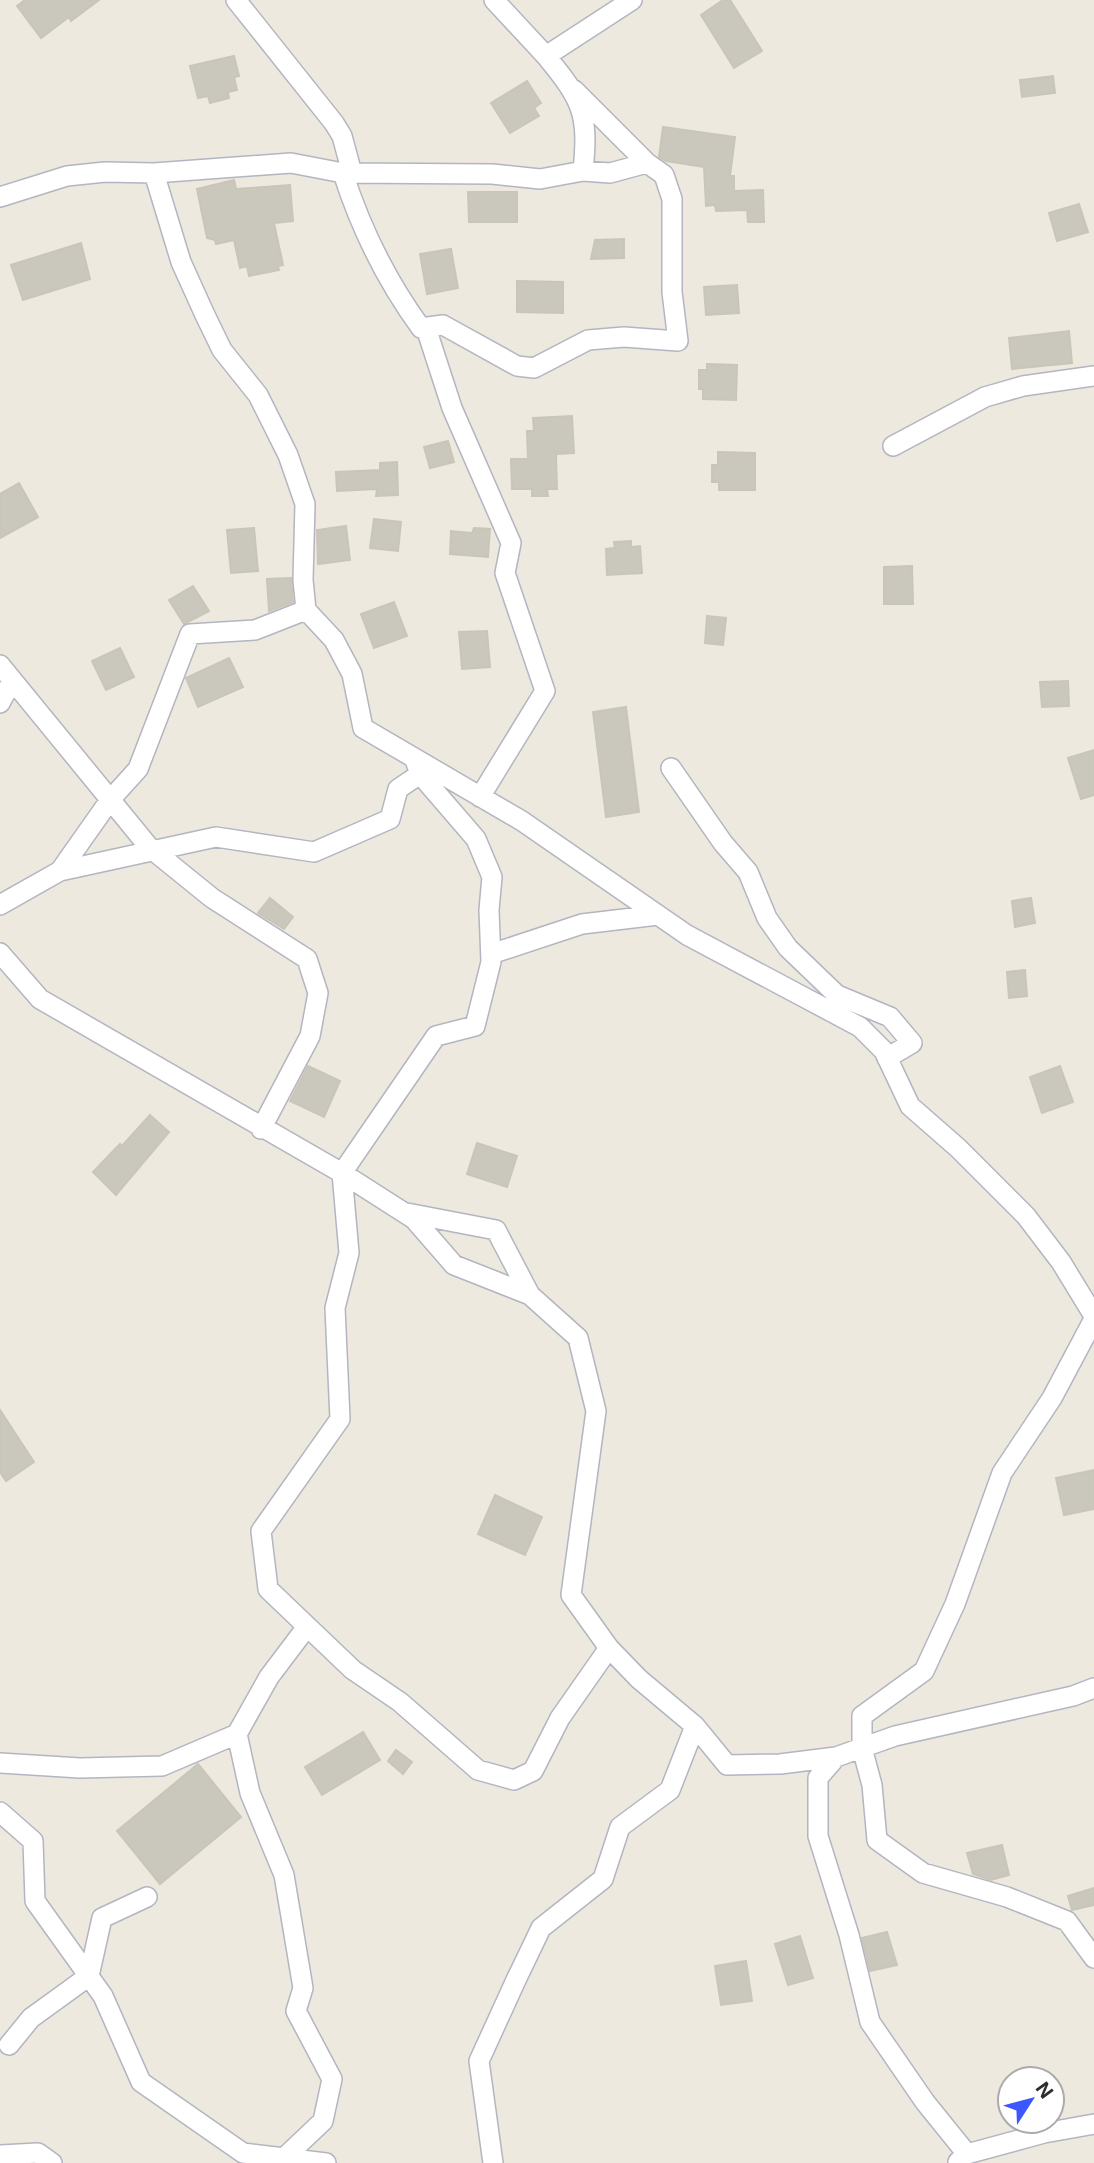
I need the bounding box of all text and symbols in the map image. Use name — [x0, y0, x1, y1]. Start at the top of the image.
north arrow — [996, 2065, 1066, 2135]
text: N — [1031, 2078, 1058, 2103]

